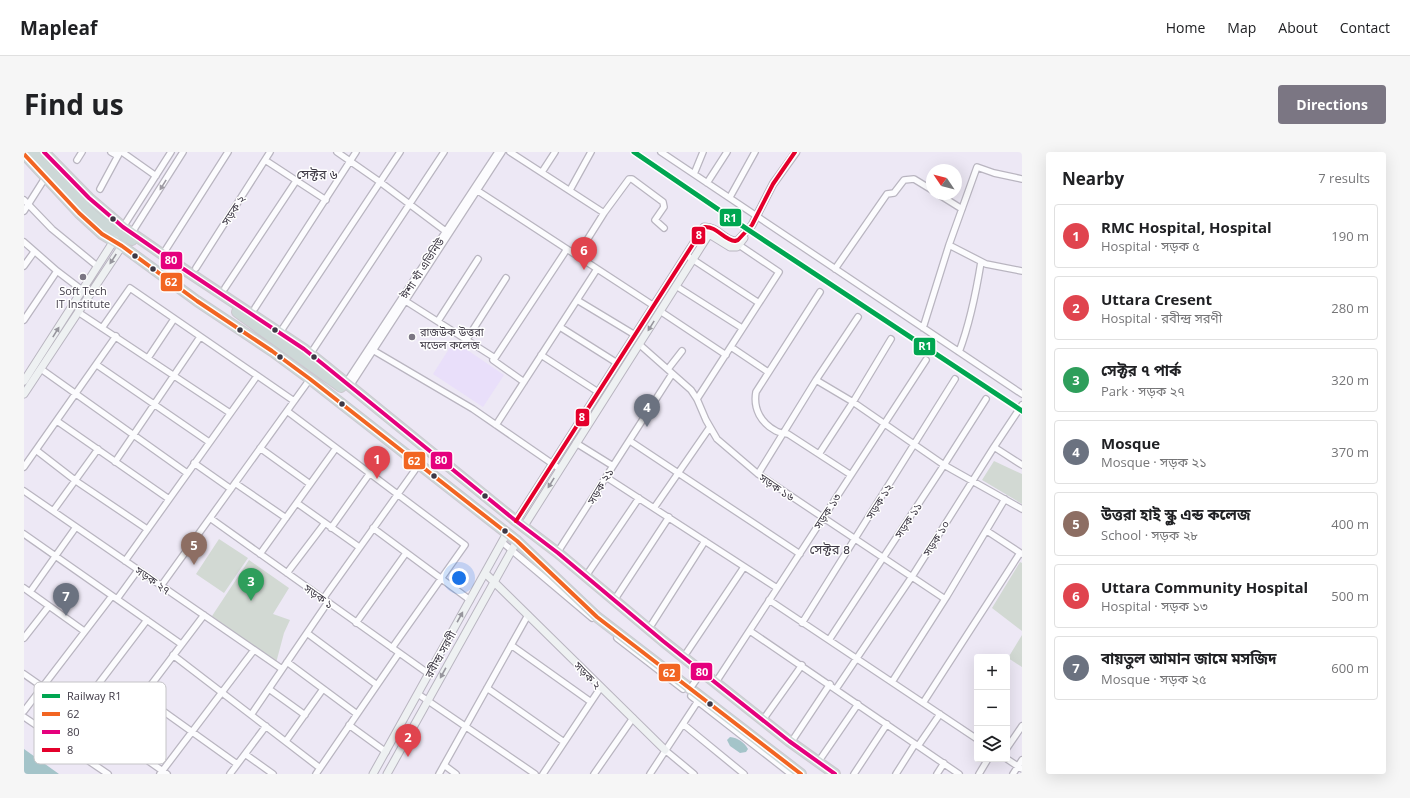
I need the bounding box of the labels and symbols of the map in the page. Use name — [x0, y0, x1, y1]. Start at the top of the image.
north arrow — [926, 164, 962, 200]
district label: সেক্টর ৬ — [296, 165, 338, 183]
one-way arrow — [159, 179, 166, 191]
street label: সড়ক ২ — [217, 192, 249, 229]
line badge: R1 — [719, 208, 742, 227]
text: R1 — [723, 210, 737, 225]
unlabelled marker — [108, 214, 118, 224]
line badge: 8 — [691, 226, 706, 245]
text: 8 — [696, 227, 702, 242]
street label: ঈশা খাঁ এভিনিউ — [396, 234, 447, 302]
pin: 6 — [571, 237, 597, 270]
unlabelled marker — [130, 251, 140, 261]
line badge: 80 — [160, 251, 183, 270]
text: 80 — [165, 252, 177, 267]
one-way arrow — [110, 253, 117, 264]
unlabelled marker — [148, 264, 158, 274]
marker: Soft Tech IT Institute — [78, 272, 88, 282]
line badge: 62 — [160, 272, 183, 292]
text: 62 — [165, 274, 177, 289]
place label: Soft Tech IT Institute — [56, 283, 110, 311]
one-way arrow — [647, 320, 654, 332]
place label: রাজউক উত্তরা মডেল কলেজ — [419, 324, 485, 352]
unlabelled marker — [235, 325, 245, 335]
unlabelled marker — [270, 325, 280, 335]
one-way arrow — [52, 326, 59, 337]
marker: রাজউক উত্তরা মডেল কলেজ — [407, 332, 417, 342]
line badge: R1 — [913, 337, 936, 356]
text: R1 — [918, 338, 932, 353]
unlabelled marker — [275, 352, 285, 362]
unlabelled marker — [309, 352, 319, 362]
pin: 4 — [634, 394, 660, 427]
unlabelled marker — [337, 399, 347, 409]
line badge: 8 — [575, 408, 590, 427]
text: 8 — [579, 409, 585, 424]
pin: 1 — [364, 446, 390, 479]
line badge: 62 — [403, 451, 426, 470]
line badge: 80 — [430, 451, 453, 470]
text: 80 — [435, 452, 447, 467]
text: 62 — [408, 453, 420, 468]
street label: সড়ক ২১ — [583, 465, 617, 508]
street label: সড়ক ১৬ — [756, 469, 798, 505]
unlabelled marker — [429, 471, 439, 481]
one-way arrow — [547, 477, 554, 489]
street label: সড়ক ১২ — [862, 480, 896, 523]
street label: সড়ক ১৩ — [809, 490, 844, 532]
unlabelled marker — [480, 491, 490, 501]
street label: সড়ক ১১ — [890, 499, 925, 541]
street label: সড়ক ১০ — [919, 517, 953, 560]
unlabelled marker — [500, 526, 510, 536]
pin: 5 — [181, 532, 207, 565]
district label: সেক্টর ৪ — [809, 540, 851, 558]
street label: সড়ক ২৭ — [132, 562, 173, 597]
pin: 3 — [238, 568, 264, 601]
your location — [449, 568, 469, 588]
street label: সড়ক ১ — [300, 580, 337, 612]
pin: 7 — [53, 583, 79, 616]
one-way arrow — [457, 612, 463, 623]
street label: রবীন্দ্র সরণী — [420, 627, 460, 681]
street label: সড়ক ২ — [570, 657, 605, 692]
line badge: 80 — [690, 662, 713, 681]
line badge: 62 — [658, 663, 681, 682]
text: 80 — [696, 664, 708, 679]
text: 62 — [663, 665, 675, 680]
one-way arrow — [440, 667, 447, 679]
legend — [34, 682, 166, 764]
text: Railway R1 — [67, 688, 122, 703]
unlabelled marker — [705, 699, 715, 709]
text: 62 — [67, 706, 80, 721]
text: 80 — [67, 724, 80, 739]
pin: 2 — [395, 724, 421, 757]
text: 8 — [67, 742, 73, 757]

